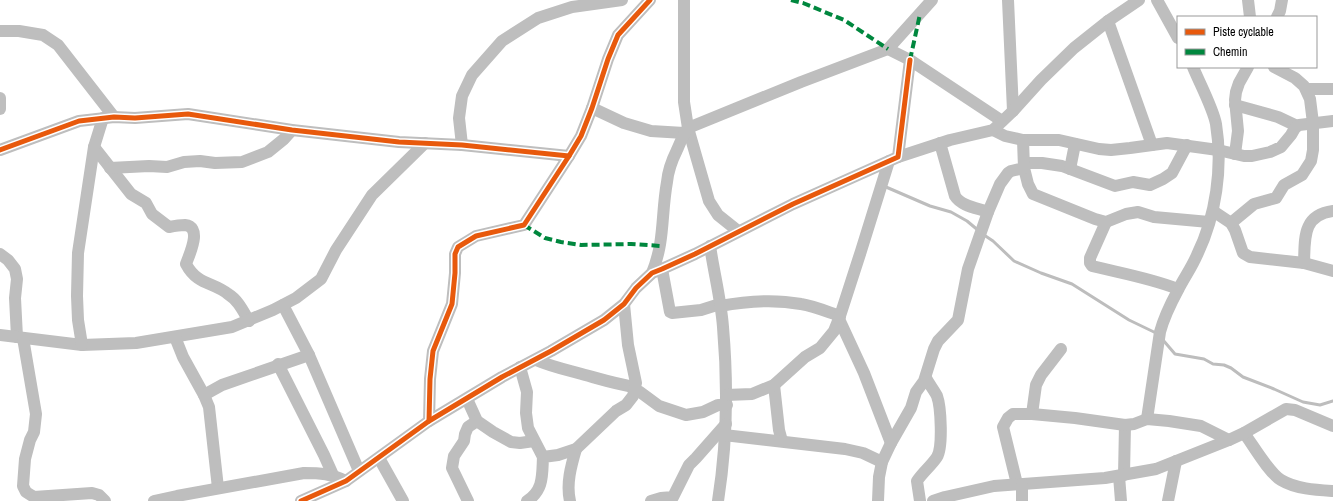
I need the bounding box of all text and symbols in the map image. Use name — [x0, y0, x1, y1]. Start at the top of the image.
legend — [1177, 16, 1317, 68]
text: Piste cyclable — [1213, 24, 1274, 40]
text: Chemin — [1213, 44, 1247, 60]

